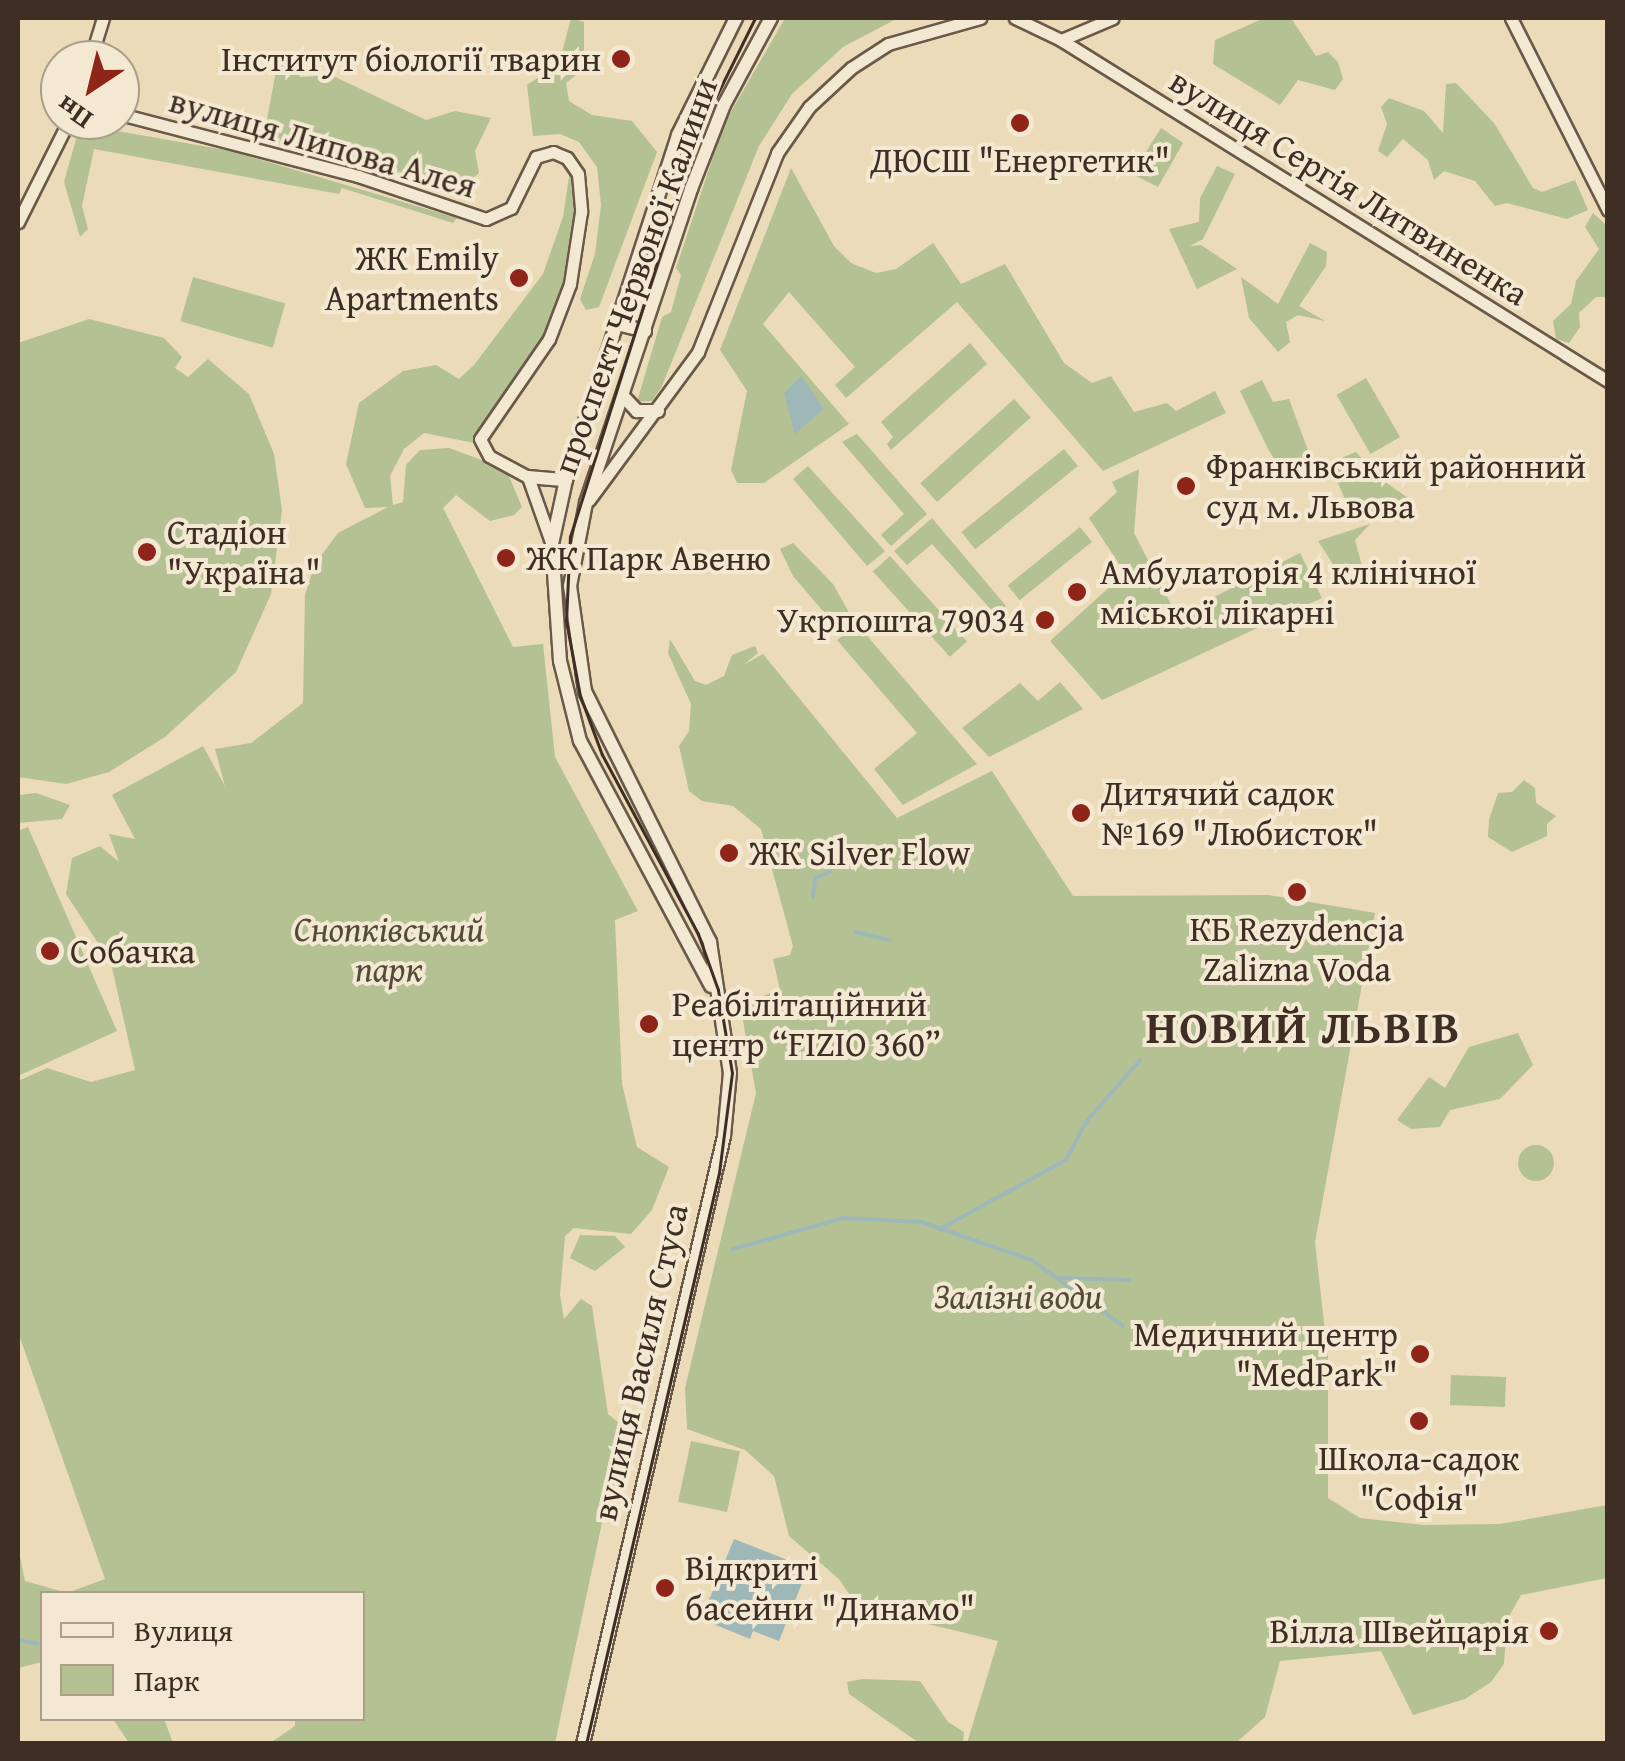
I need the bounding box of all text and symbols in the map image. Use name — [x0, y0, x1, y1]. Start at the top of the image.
place label: Інститут біології тварин — [221, 38, 601, 80]
north arrow — [40, 40, 140, 140]
marker: Інститут біології тварин — [610, 48, 632, 70]
street label: вулиця Сергія Литвиненка — [1162, 59, 1536, 315]
street label: проспект Червоної Калини — [544, 72, 726, 480]
street label: вулиця Липова Алея — [165, 79, 481, 207]
text: Пн — [47, 86, 100, 140]
marker: ДЮСШ "Енергетик" — [1009, 112, 1031, 134]
place label: ДЮСШ "Енергетик" — [870, 139, 1170, 181]
place label: ЖК Emily Apartments — [325, 237, 499, 319]
marker: ЖК Emily Apartments — [508, 267, 530, 289]
place label: Франківський районний суд м. Львова — [1206, 445, 1586, 527]
marker: Франківський районний суд м. Львова — [1175, 475, 1197, 497]
place label: Стадіон "Україна" — [167, 511, 321, 593]
place label: ЖК Парк Авеню — [526, 537, 771, 579]
marker: Стадіон "Україна" — [136, 541, 158, 563]
marker: ЖК Парк Авеню — [495, 547, 517, 569]
place label: Амбулаторія 4 клінічної міської лікарні — [1100, 551, 1476, 633]
marker: Амбулаторія 4 клінічної міської лікарні — [1064, 579, 1090, 605]
place label: Укрпошта 79034 — [777, 599, 1025, 641]
marker: Укрпошта 79034 — [1034, 609, 1056, 631]
place label: Дитячий садок №169 "Любисток" — [1101, 772, 1378, 854]
marker: Дитячий садок №169 "Любисток" — [1070, 802, 1092, 824]
place label: ЖК Silver Flow — [749, 832, 970, 874]
marker: ЖК Silver Flow — [718, 842, 740, 864]
marker: КБ Rezydencja Zalizna Voda — [1286, 881, 1308, 903]
park label: Снопківський парк — [294, 908, 484, 990]
place label: КБ Rezydencja Zalizna Voda — [1190, 908, 1404, 990]
place label: Собачка — [70, 930, 195, 972]
marker: Собачка — [39, 940, 61, 962]
place label: Реабілітаційний центр “FIZIO 360” — [672, 983, 941, 1065]
district label: НОВИЙ ЛЬВІВ — [1146, 1000, 1462, 1054]
marker: Реабілітаційний центр “FIZIO 360” — [636, 1011, 662, 1037]
street label: вулиця Василя Стуса — [583, 1200, 697, 1524]
park label: Залізні води — [933, 1275, 1103, 1317]
place label: Медичний центр "MedPark" — [1133, 1313, 1398, 1395]
marker: Медичний центр "MedPark" — [1407, 1341, 1433, 1367]
marker: Школа-садок "Софія" — [1408, 1410, 1430, 1432]
place label: Школа-садок "Софія" — [1319, 1437, 1519, 1519]
place label: Відкриті басейни "Динамо" — [685, 1547, 975, 1629]
marker: Відкриті басейни "Динамо" — [654, 1577, 676, 1599]
legend — [40, 1591, 365, 1721]
text: Вулиця — [134, 1608, 233, 1652]
place label: Вілла Швейцарія — [1270, 1610, 1529, 1652]
marker: Вілла Швейцарія — [1538, 1620, 1560, 1642]
text: Парк — [134, 1658, 200, 1702]

